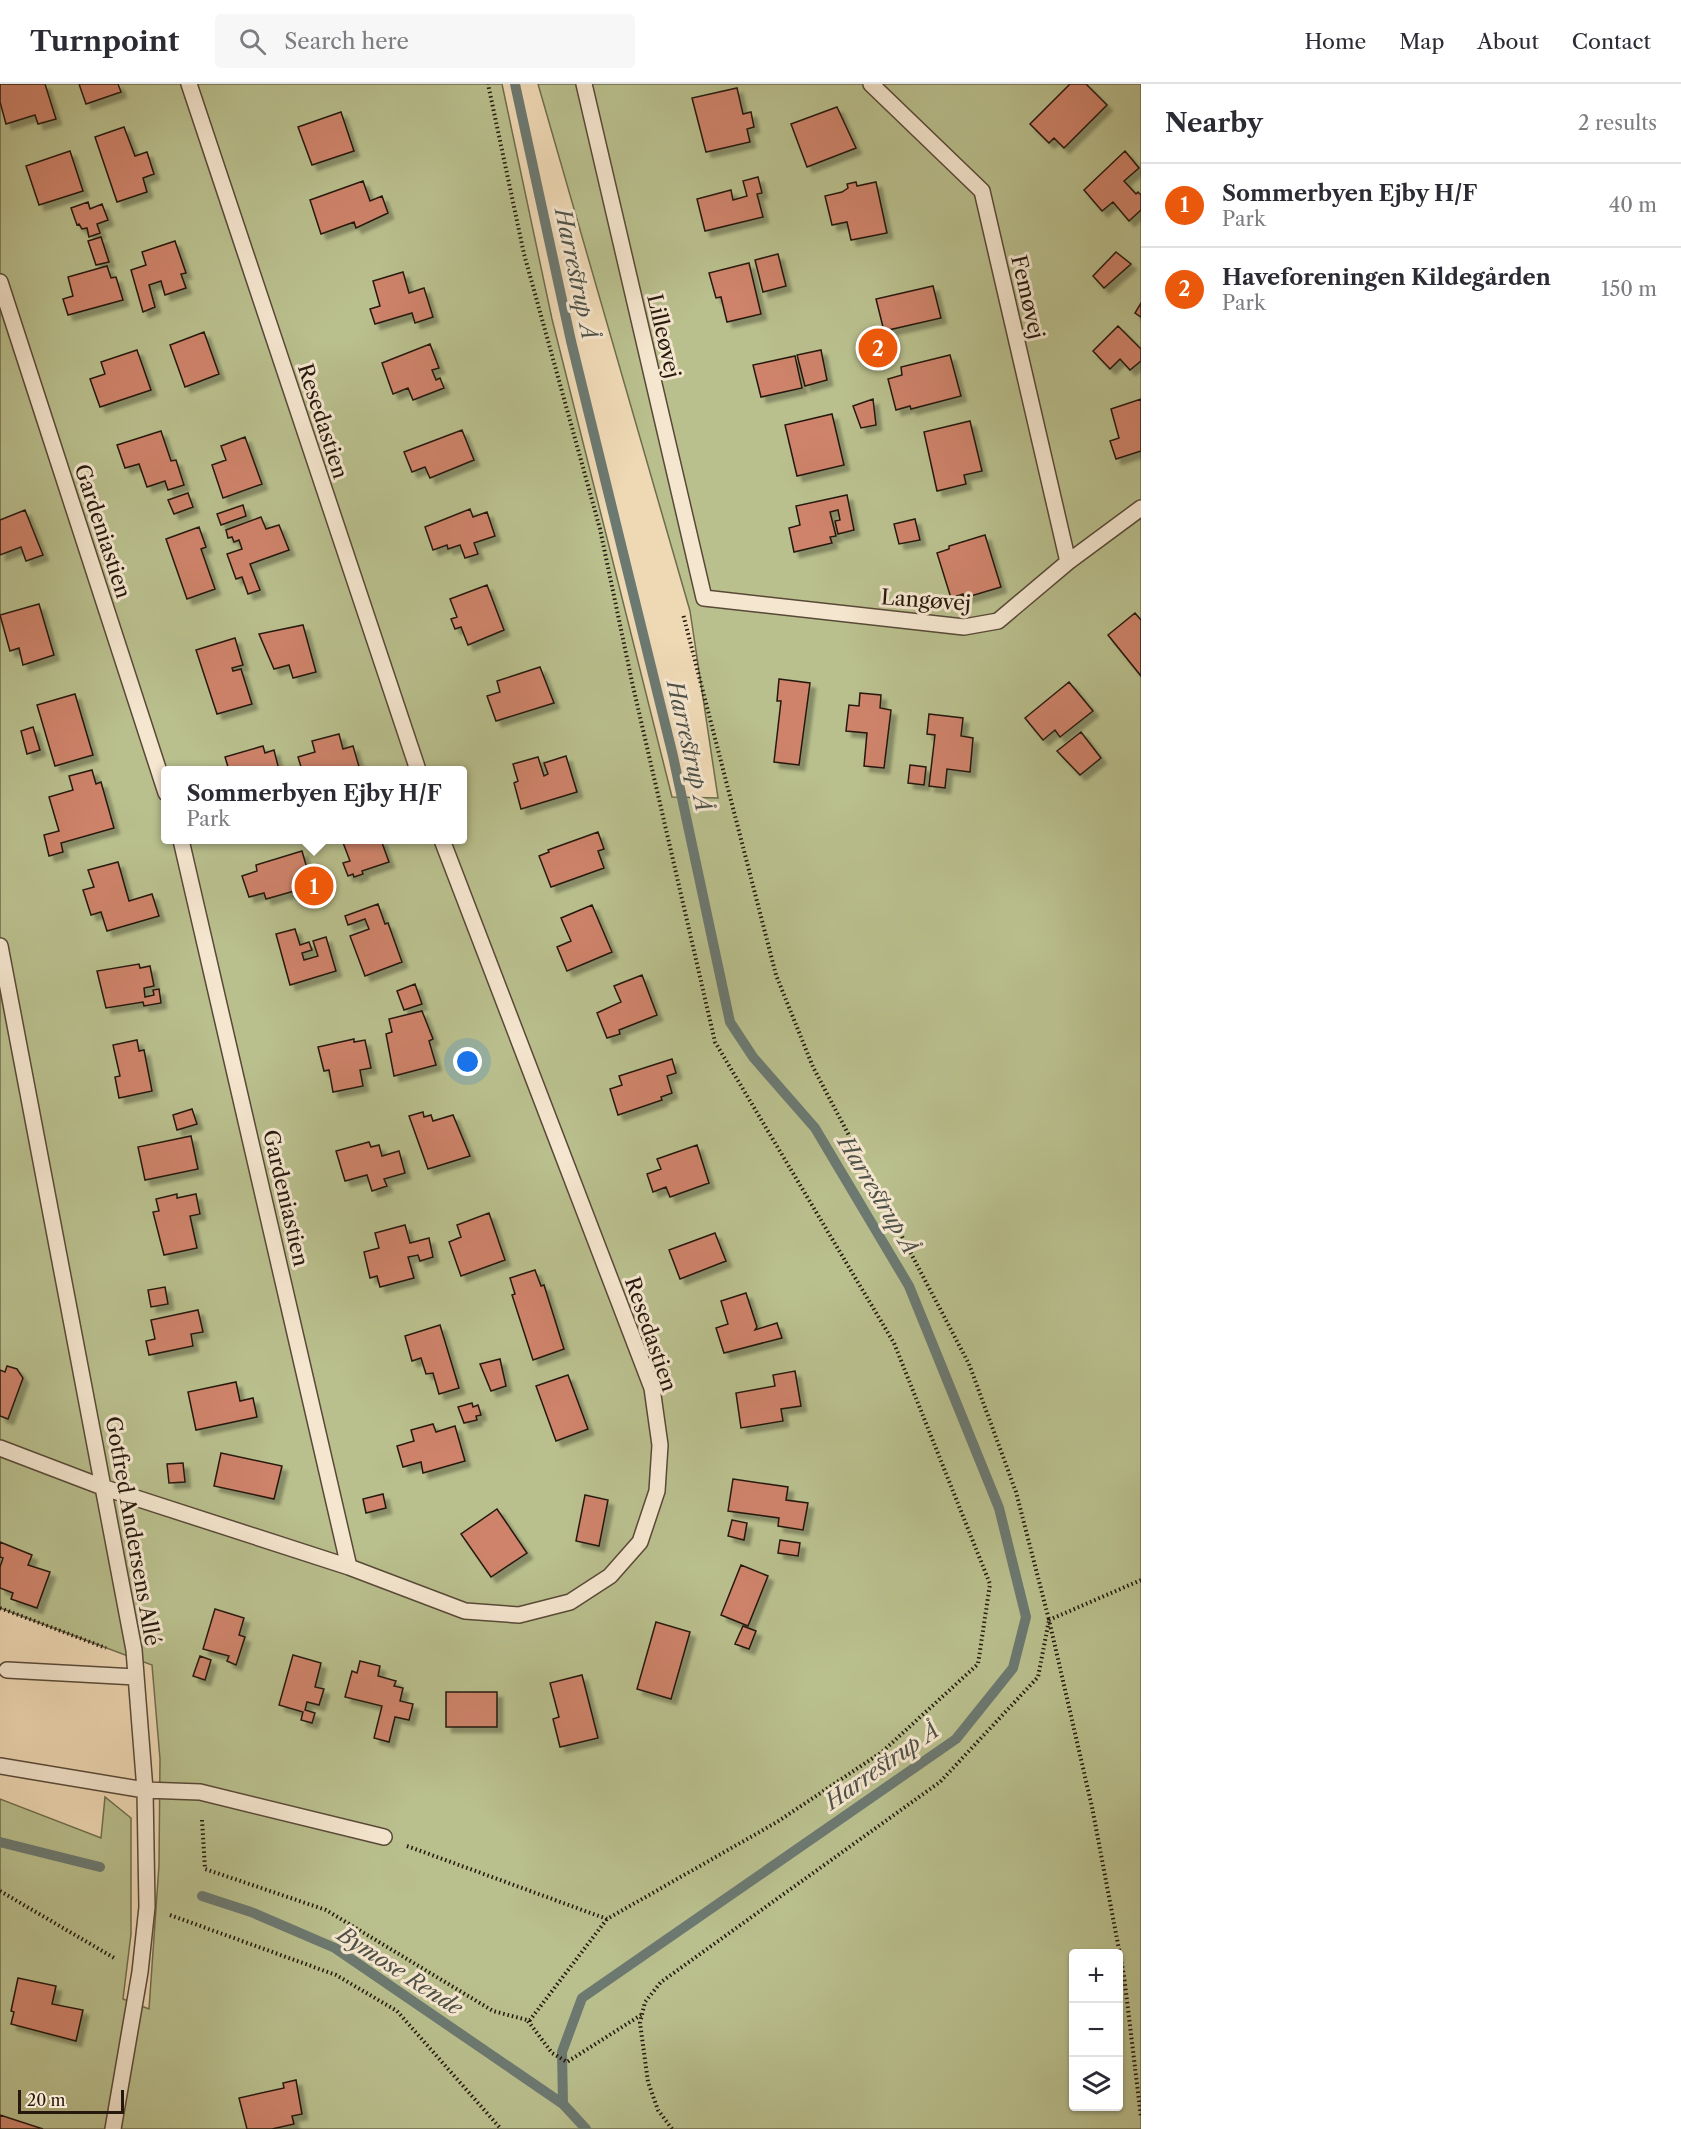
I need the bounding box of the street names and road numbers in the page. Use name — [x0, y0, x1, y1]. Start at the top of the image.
street label: Femøvej — [1006, 253, 1050, 341]
street label: Lilleøvej — [642, 292, 686, 380]
street label: Resedastien — [293, 360, 353, 482]
street label: Gardeniastien — [70, 461, 136, 601]
street label: Langøvej — [880, 584, 972, 616]
street label: Gardeniastien — [258, 1127, 314, 1269]
street label: Resedastien — [620, 1273, 682, 1395]
street label: Gotfred Andersens Allé — [101, 1414, 165, 1648]

